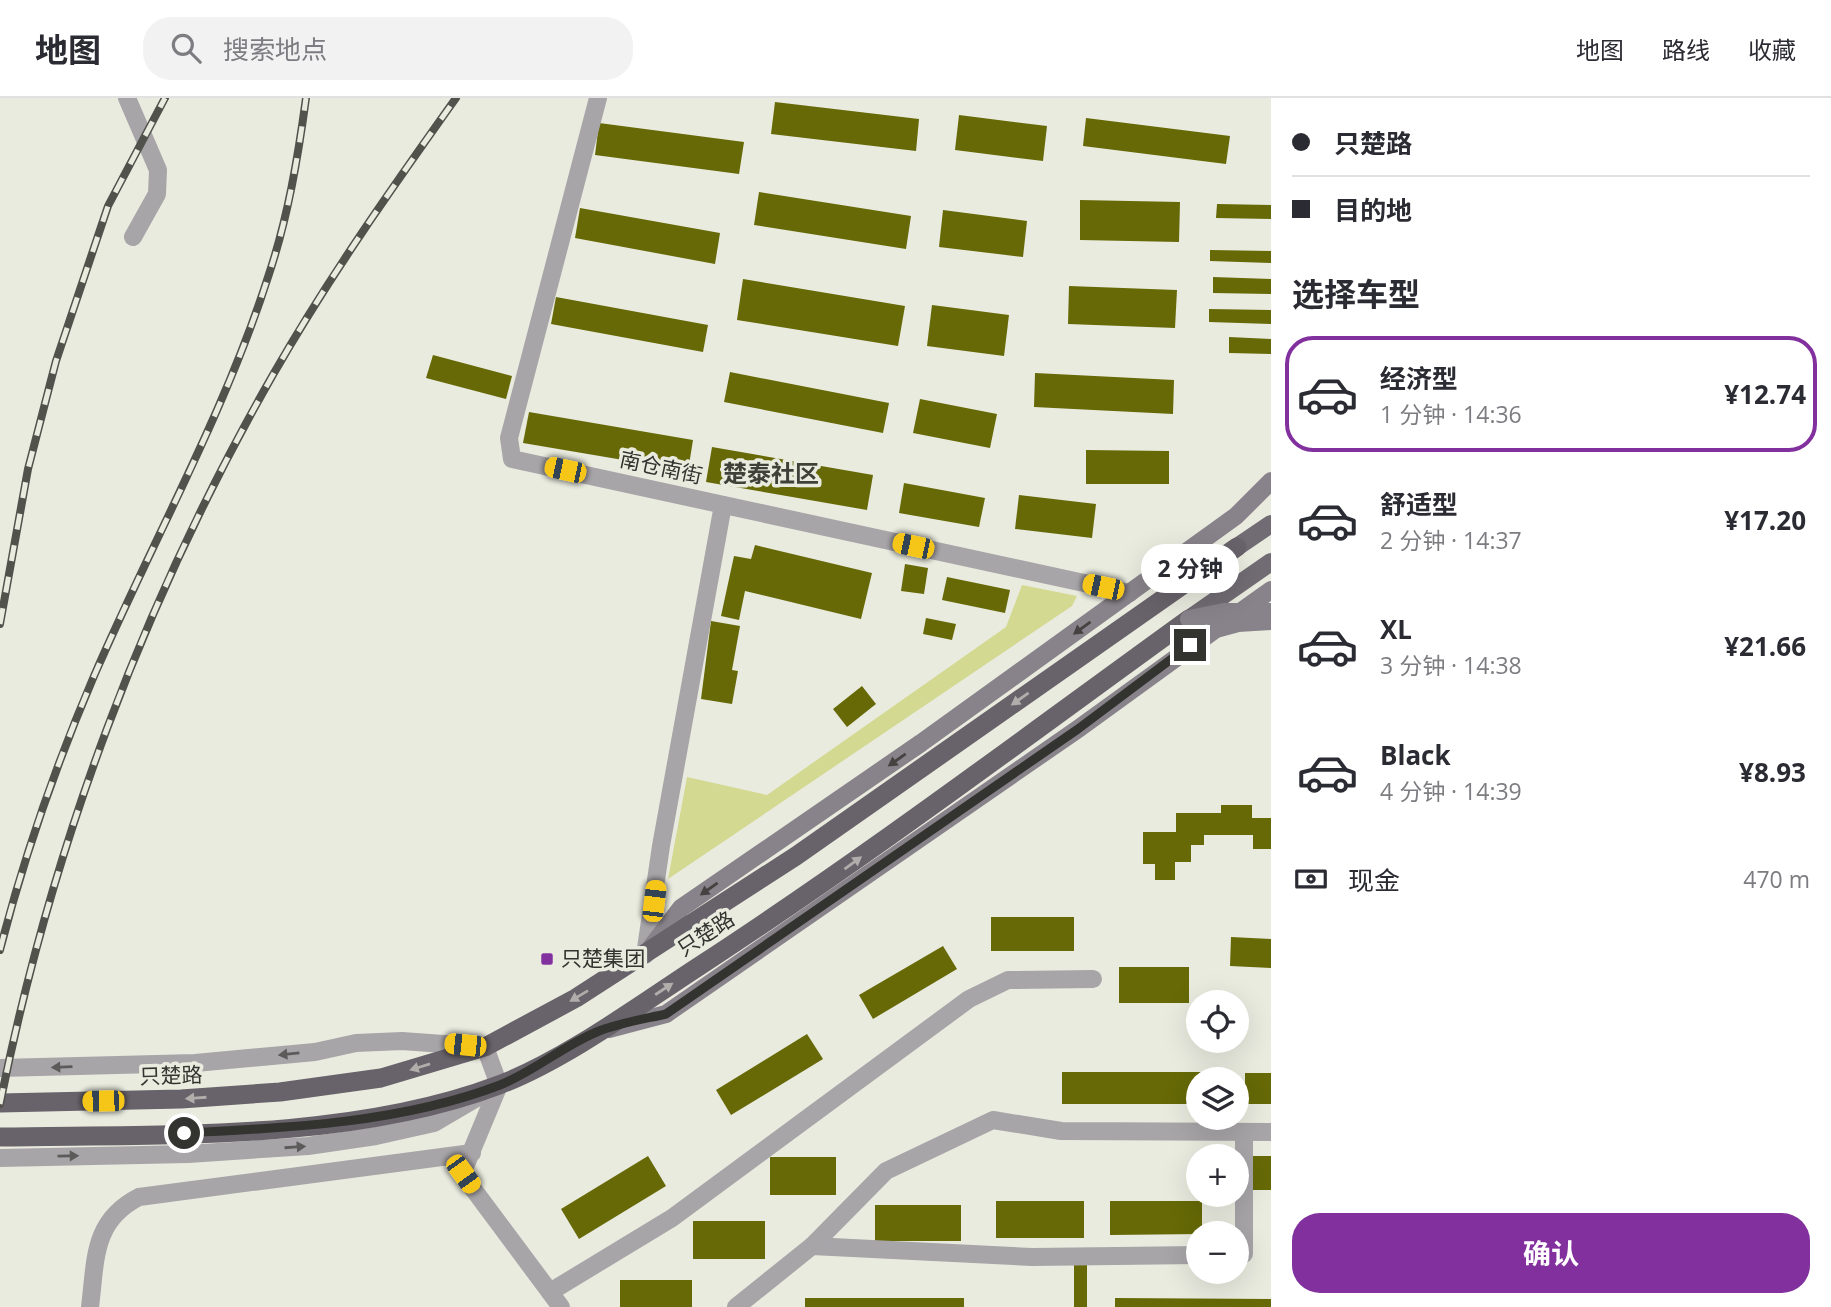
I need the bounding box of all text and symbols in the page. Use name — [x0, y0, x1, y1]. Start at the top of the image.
search box — [143, 17, 633, 80]
text: 地图 — [35, 27, 101, 72]
icon: search — [167, 29, 205, 67]
text: 搜索地点 — [223, 31, 327, 67]
text: 地图 — [1576, 33, 1624, 66]
text: 路线 — [1662, 33, 1710, 66]
text: 收藏 — [1748, 33, 1796, 66]
text: 只楚路 — [1334, 125, 1412, 161]
text: 目的地 — [1334, 192, 1412, 228]
text: 选择车型 — [1292, 272, 1420, 315]
text: 经济型 — [1380, 360, 1458, 396]
icon: car — [1296, 363, 1359, 426]
text: ¥12.74 — [1724, 376, 1806, 412]
text: 1 分钟 · 14:36 — [1380, 398, 1522, 430]
street label: 南仓南街 — [617, 445, 705, 489]
car — [543, 455, 588, 485]
district label: 楚泰社区 — [723, 456, 819, 489]
text: 舒适型 — [1380, 486, 1458, 522]
icon: car — [1296, 489, 1359, 552]
text: ¥17.20 — [1724, 502, 1806, 538]
text: 2 分钟 · 14:37 — [1380, 524, 1522, 556]
car — [891, 531, 936, 561]
callout: 2 分钟 — [1141, 544, 1239, 592]
text: 2 分钟 — [1157, 552, 1223, 584]
car — [1081, 572, 1126, 602]
text: XL — [1380, 611, 1412, 647]
icon: car — [1296, 615, 1359, 678]
one-way arrow — [1073, 620, 1091, 634]
text: ¥21.66 — [1724, 628, 1806, 664]
route end — [1174, 629, 1206, 661]
text: 3 分钟 · 14:38 — [1380, 649, 1522, 681]
one-way arrow — [1011, 692, 1029, 706]
text: Black — [1380, 737, 1451, 773]
icon: car — [1296, 741, 1359, 804]
one-way arrow — [888, 753, 906, 767]
text: ¥8.93 — [1739, 754, 1806, 790]
text: 4 分钟 · 14:39 — [1380, 775, 1522, 807]
one-way arrow — [844, 856, 862, 870]
icon: cash — [1292, 860, 1330, 898]
text: 现金 — [1348, 862, 1400, 898]
text: 470 m — [1743, 863, 1810, 895]
car — [642, 879, 667, 923]
one-way arrow — [700, 882, 718, 896]
street label: 只楚路 — [671, 904, 739, 962]
place label: 只楚集团 — [561, 944, 645, 972]
marker: 只楚集团 — [539, 951, 555, 967]
one-way arrow — [654, 982, 674, 995]
one-way arrow — [570, 990, 589, 1002]
map controls — [1186, 990, 1249, 1284]
button: locate — [1186, 990, 1249, 1053]
car — [444, 1032, 487, 1058]
one-way arrow — [278, 1049, 300, 1060]
street label: 只楚路 — [139, 1060, 203, 1090]
one-way arrow — [51, 1061, 73, 1072]
one-way arrow — [409, 1062, 430, 1072]
button: layers — [1186, 1067, 1249, 1130]
car — [82, 1090, 125, 1112]
one-way arrow — [184, 1093, 206, 1104]
route start — [168, 1117, 200, 1149]
one-way arrow — [285, 1141, 307, 1152]
button: + — [1186, 1144, 1249, 1207]
one-way arrow — [57, 1150, 79, 1162]
car — [443, 1151, 484, 1197]
button: 确认 — [1292, 1213, 1810, 1293]
button: − — [1186, 1221, 1249, 1284]

